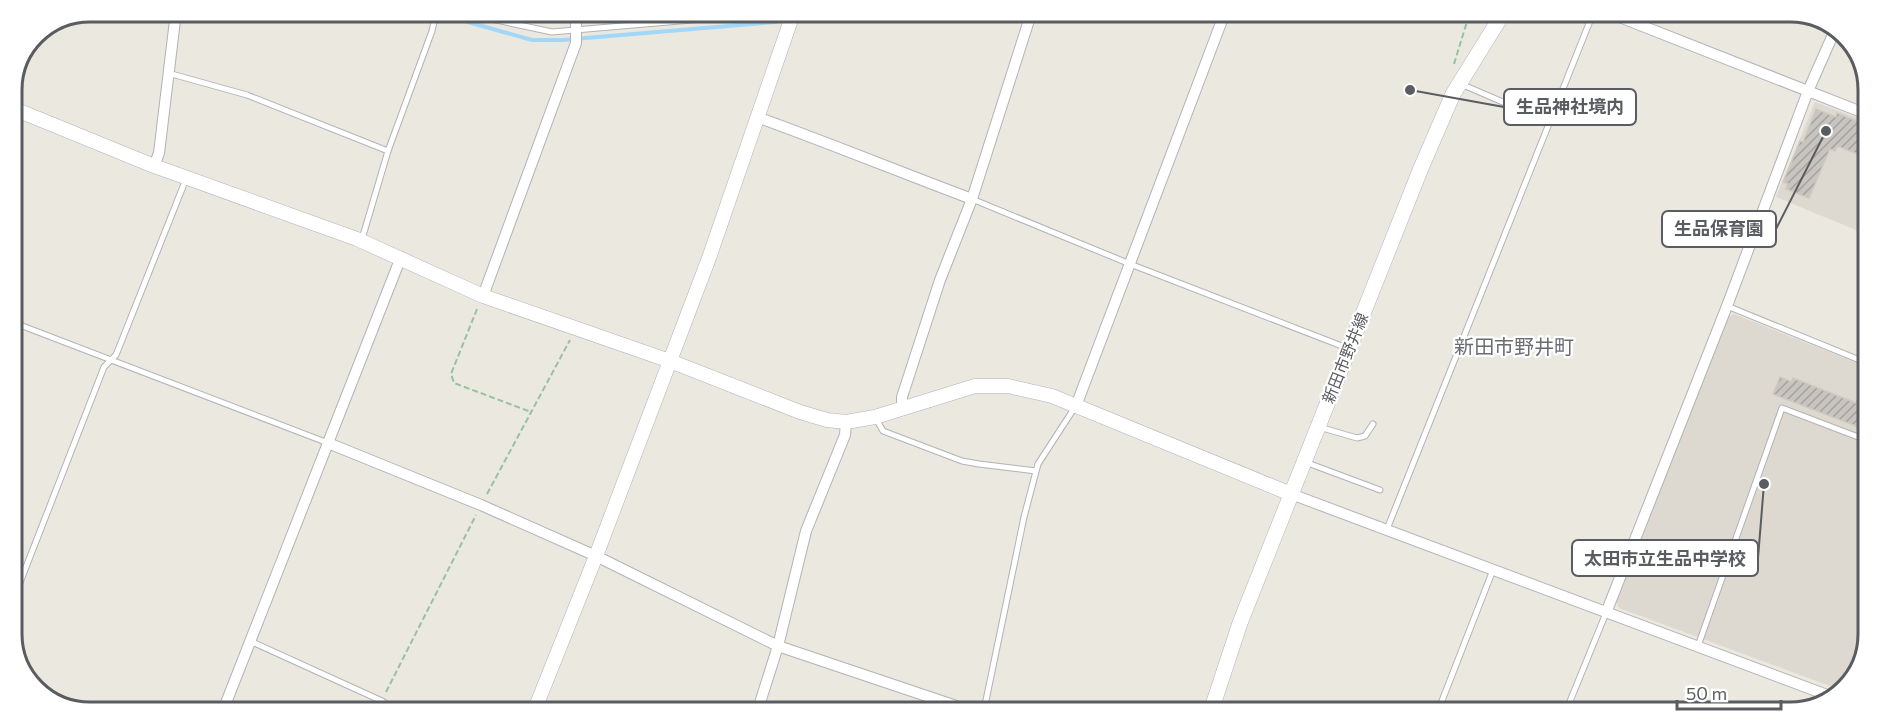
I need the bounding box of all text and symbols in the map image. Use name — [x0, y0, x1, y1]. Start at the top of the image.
callout: 生品神社境内 — [1504, 89, 1636, 125]
text: 生品神社境内 — [1516, 95, 1624, 117]
callout: 生品保育園 — [1662, 211, 1776, 247]
text: 生品保育園 — [1674, 217, 1764, 239]
street label: 新田市野井線 — [1318, 310, 1371, 406]
district label: 新田市野井町 — [1454, 334, 1574, 358]
callout: 太田市立生品中学校 — [1572, 540, 1758, 576]
text: 太田市立生品中学校 — [1584, 547, 1746, 569]
scale bar — [1677, 673, 1780, 711]
text: 50 m — [1686, 682, 1727, 704]

